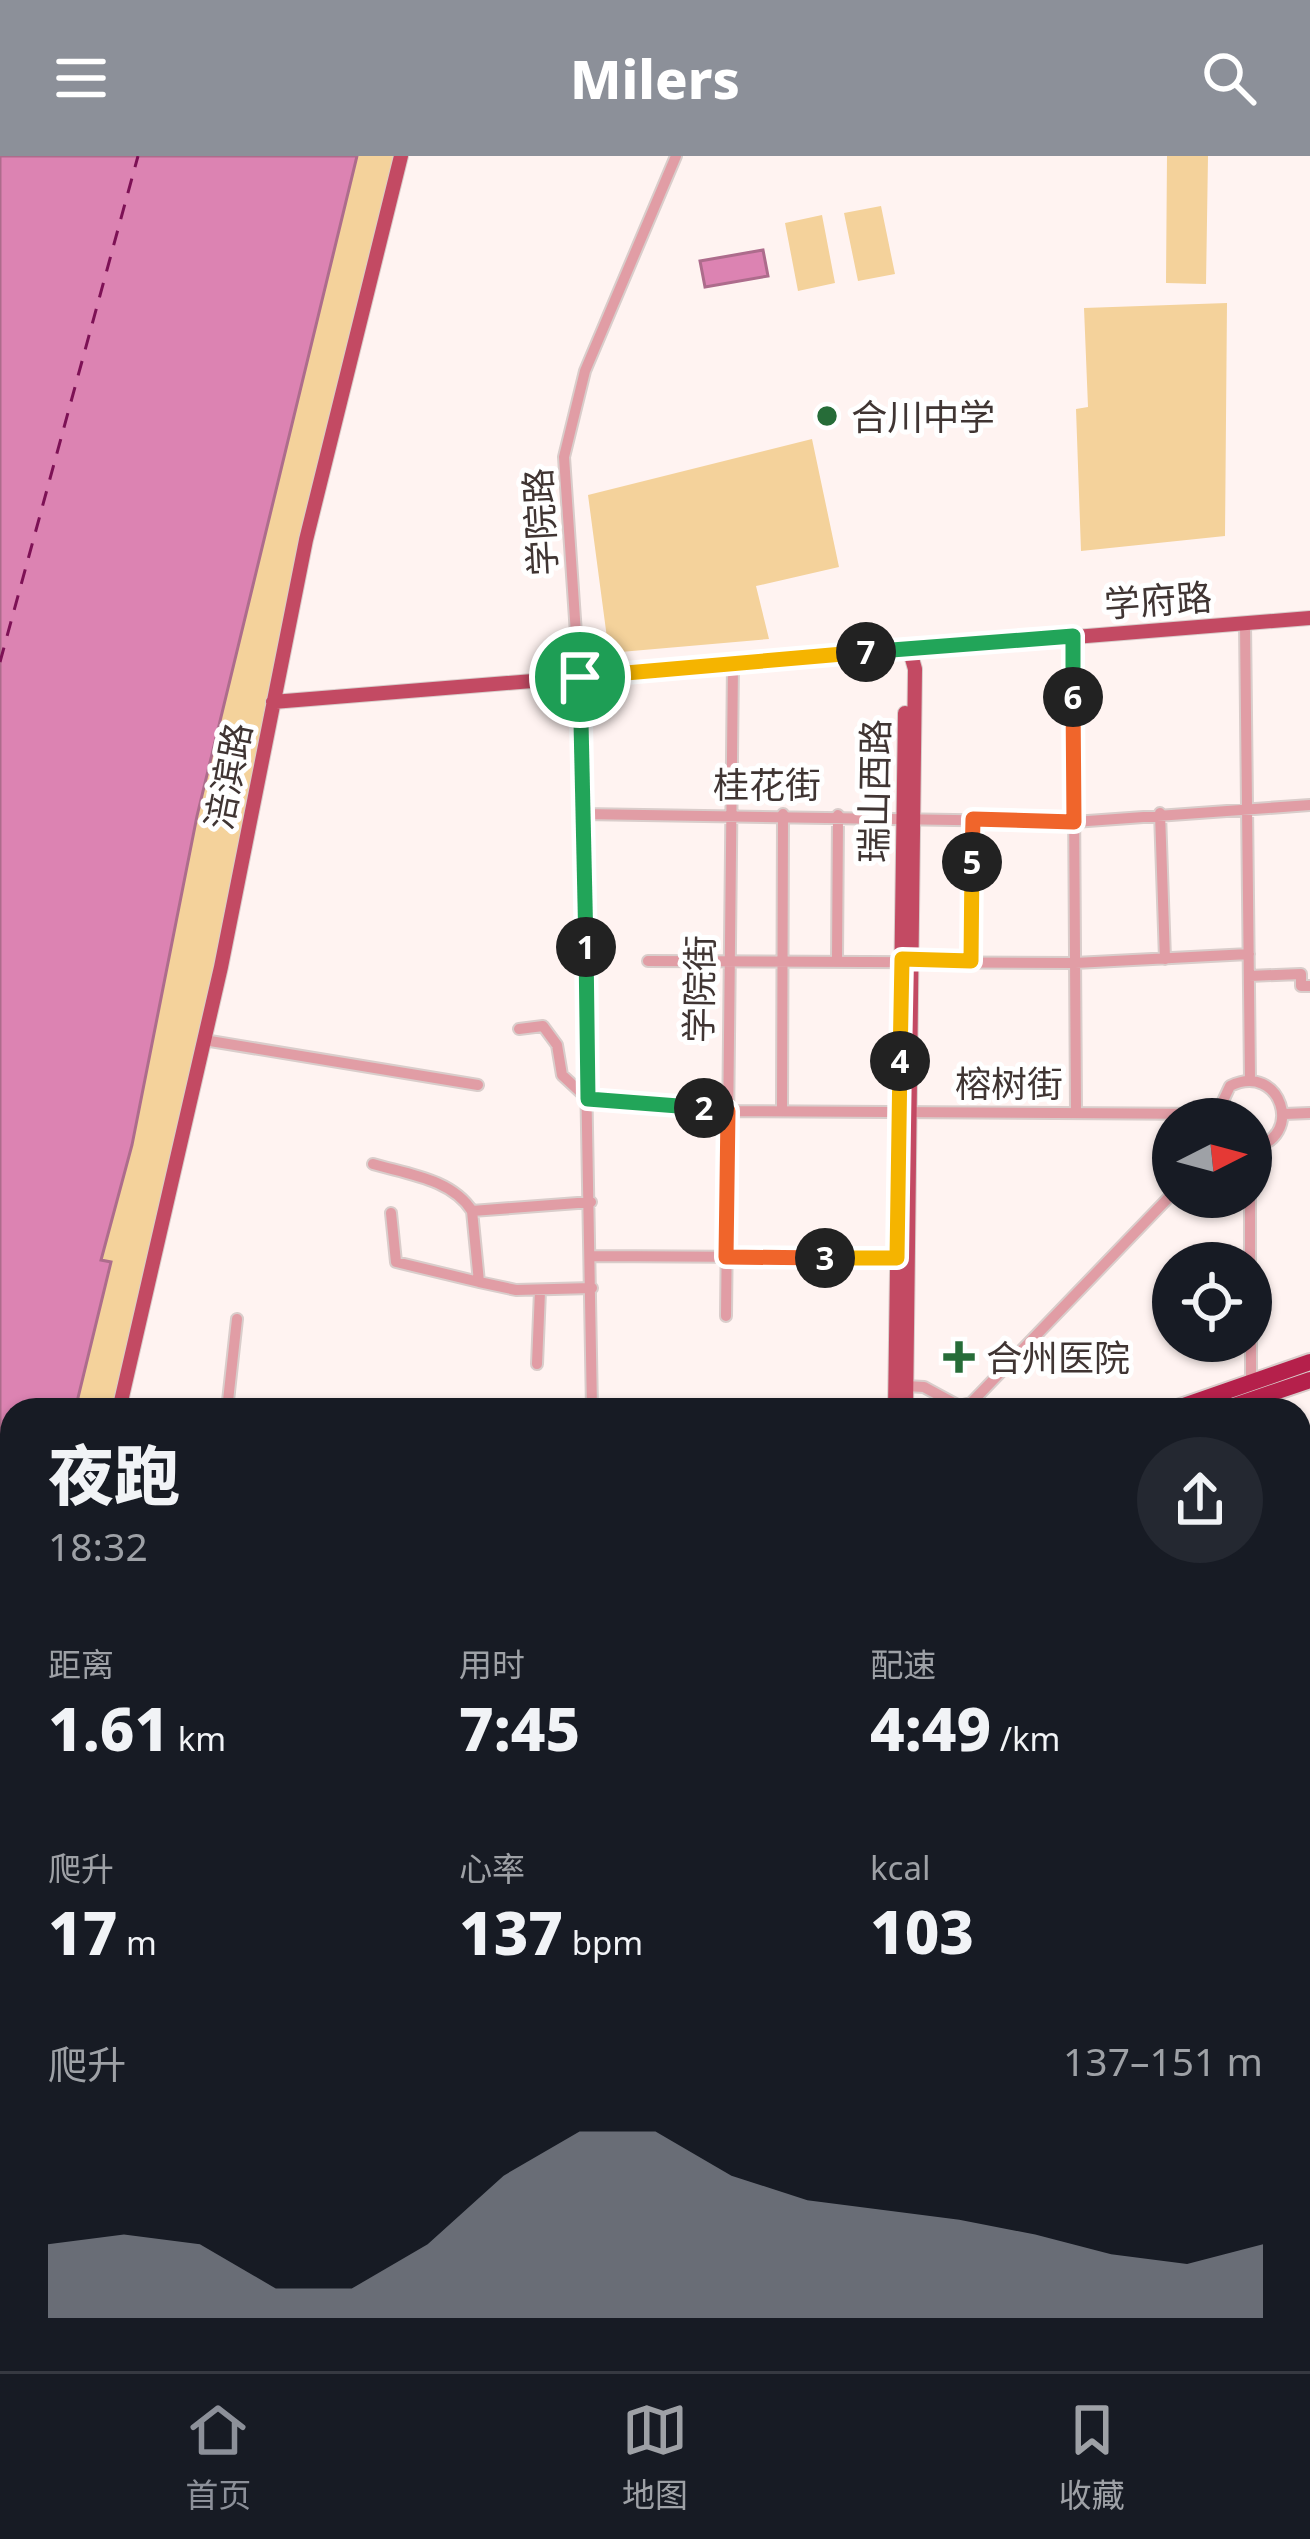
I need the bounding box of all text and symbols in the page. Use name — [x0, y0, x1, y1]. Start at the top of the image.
text: Milers — [570, 41, 740, 115]
icon: menu — [48, 45, 114, 111]
icon: search — [1196, 45, 1262, 111]
place label: 合川中学 — [851, 392, 995, 441]
marker: 合川中学 — [814, 403, 840, 429]
street label: 学院路 — [513, 467, 567, 577]
street label: 学府路 — [1102, 572, 1214, 628]
pin: 7 — [836, 622, 896, 682]
pin — [529, 626, 631, 728]
text: 7 — [857, 629, 875, 674]
icon: arrive — [547, 644, 613, 710]
pin: 6 — [1043, 667, 1103, 727]
text: 6 — [1064, 674, 1082, 719]
street label: 涪滨路 — [194, 718, 262, 834]
street label: 瑞山西路 — [848, 719, 900, 863]
street label: 桂花街 — [713, 760, 821, 809]
pin: 5 — [942, 832, 1002, 892]
text: 5 — [963, 839, 981, 884]
pin: 1 — [556, 917, 616, 977]
text: 1 — [577, 924, 595, 969]
street label: 学院街 — [674, 935, 724, 1043]
pin: 4 — [870, 1031, 930, 1091]
text: 4 — [891, 1038, 909, 1083]
street label: 榕树街 — [955, 1059, 1063, 1108]
pin: 2 — [674, 1078, 734, 1138]
text: 2 — [695, 1085, 713, 1130]
north arrow — [1152, 1098, 1272, 1218]
map controls — [1152, 1098, 1272, 1362]
pin: 3 — [795, 1228, 855, 1288]
text: 3 — [816, 1235, 834, 1280]
button: locate — [1152, 1242, 1272, 1362]
place label: 合州医院 — [986, 1333, 1130, 1382]
marker: 合州医院 — [943, 1341, 975, 1373]
text: 夜跑 — [48, 1429, 180, 1519]
button: share — [1137, 1437, 1263, 1563]
text: 18:32 — [48, 1519, 148, 1572]
text: 距离 — [48, 1642, 114, 1687]
text: 用时 — [459, 1642, 525, 1687]
text: 配速 — [870, 1642, 936, 1687]
text: 1.61 — [48, 1687, 169, 1769]
text: 7:45 — [459, 1687, 580, 1769]
text: 4:49 — [870, 1687, 991, 1769]
text: km — [169, 1716, 226, 1761]
text: /km — [991, 1716, 1060, 1761]
text: kcal — [870, 1845, 931, 1890]
text: 爬升 — [48, 1846, 114, 1891]
text: 心率 — [459, 1846, 525, 1891]
text: 103 — [870, 1890, 974, 1972]
text: 17 — [48, 1891, 117, 1973]
text: 137 — [459, 1891, 563, 1973]
text: m — [117, 1920, 157, 1965]
text: bpm — [563, 1920, 643, 1965]
text: 137–151 m — [1063, 2034, 1263, 2087]
text: 爬升 — [48, 2037, 126, 2090]
tab: 首页 — [185, 2397, 251, 2517]
tab: 地图 — [622, 2397, 688, 2517]
tab: 收藏 — [1059, 2397, 1125, 2517]

